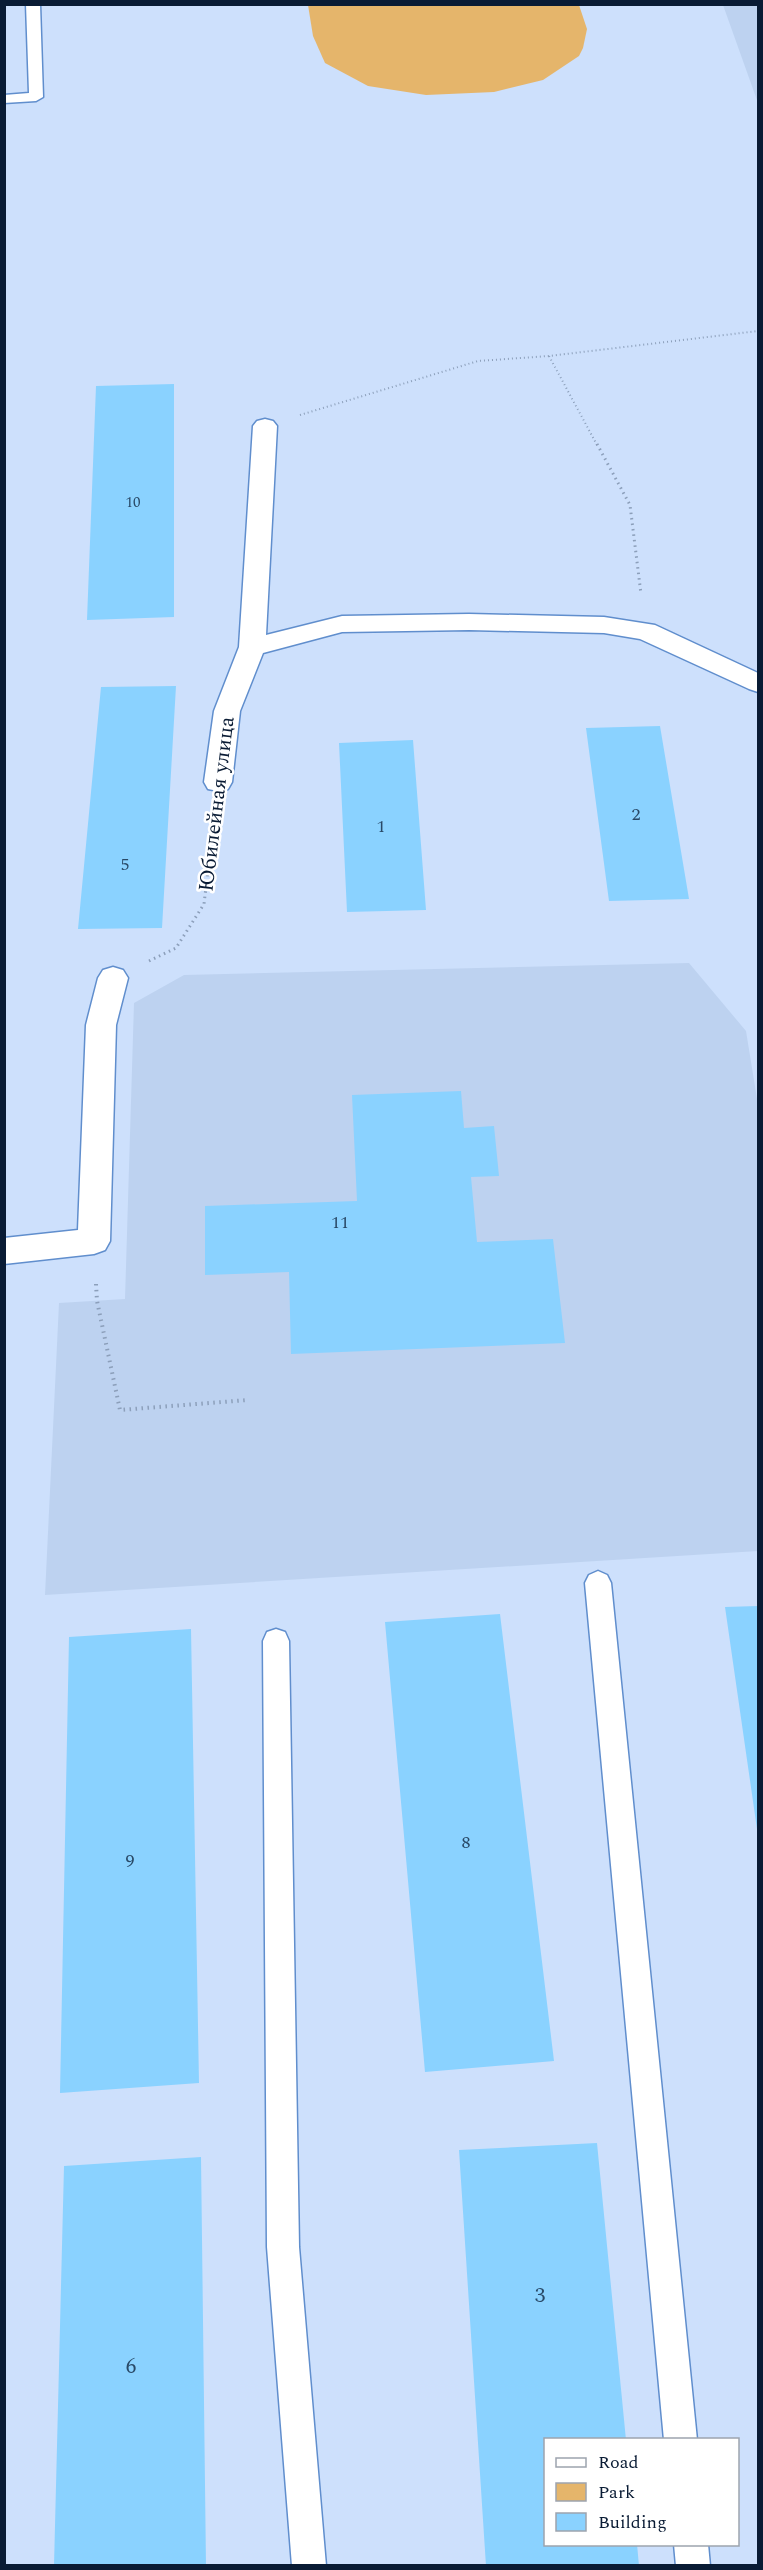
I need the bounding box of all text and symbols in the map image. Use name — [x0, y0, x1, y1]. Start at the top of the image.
house number: 10 — [125, 491, 141, 514]
street label: Юбилейная улица — [190, 714, 244, 894]
house number: 2 — [632, 801, 641, 828]
house number: 1 — [377, 813, 386, 840]
house number: 5 — [121, 851, 130, 878]
house number: 11 — [331, 1209, 349, 1236]
house number: 8 — [462, 1829, 471, 1856]
house number: 9 — [126, 1847, 135, 1874]
house number: 3 — [535, 2280, 546, 2312]
house number: 6 — [126, 2351, 136, 2383]
legend — [544, 2438, 739, 2546]
text: Road — [598, 2449, 639, 2476]
text: Park — [598, 2479, 635, 2506]
text: Building — [598, 2509, 667, 2536]

